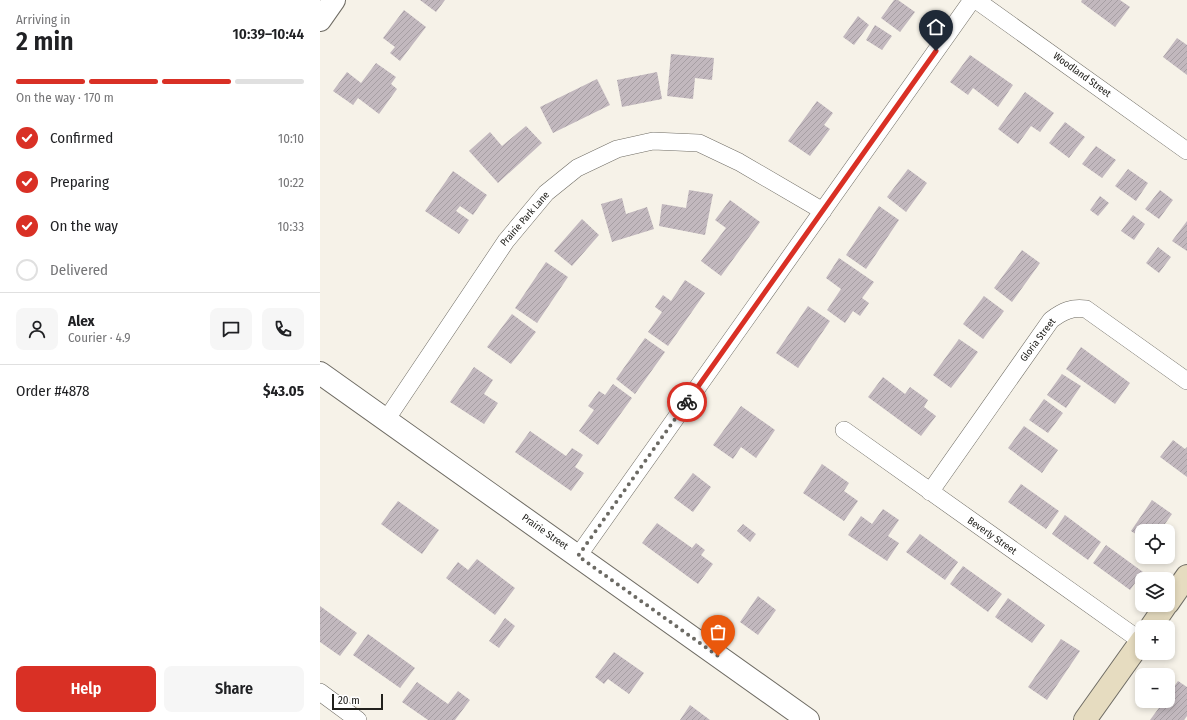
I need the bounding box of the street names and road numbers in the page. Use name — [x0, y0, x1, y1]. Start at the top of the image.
street label: Woodland Street — [1051, 50, 1114, 100]
street label: Prairie Park Lane — [498, 189, 552, 249]
street label: Gloria Street — [1018, 315, 1059, 364]
street label: Prairie Street — [520, 512, 571, 553]
street label: Beverly Street — [965, 515, 1019, 558]

